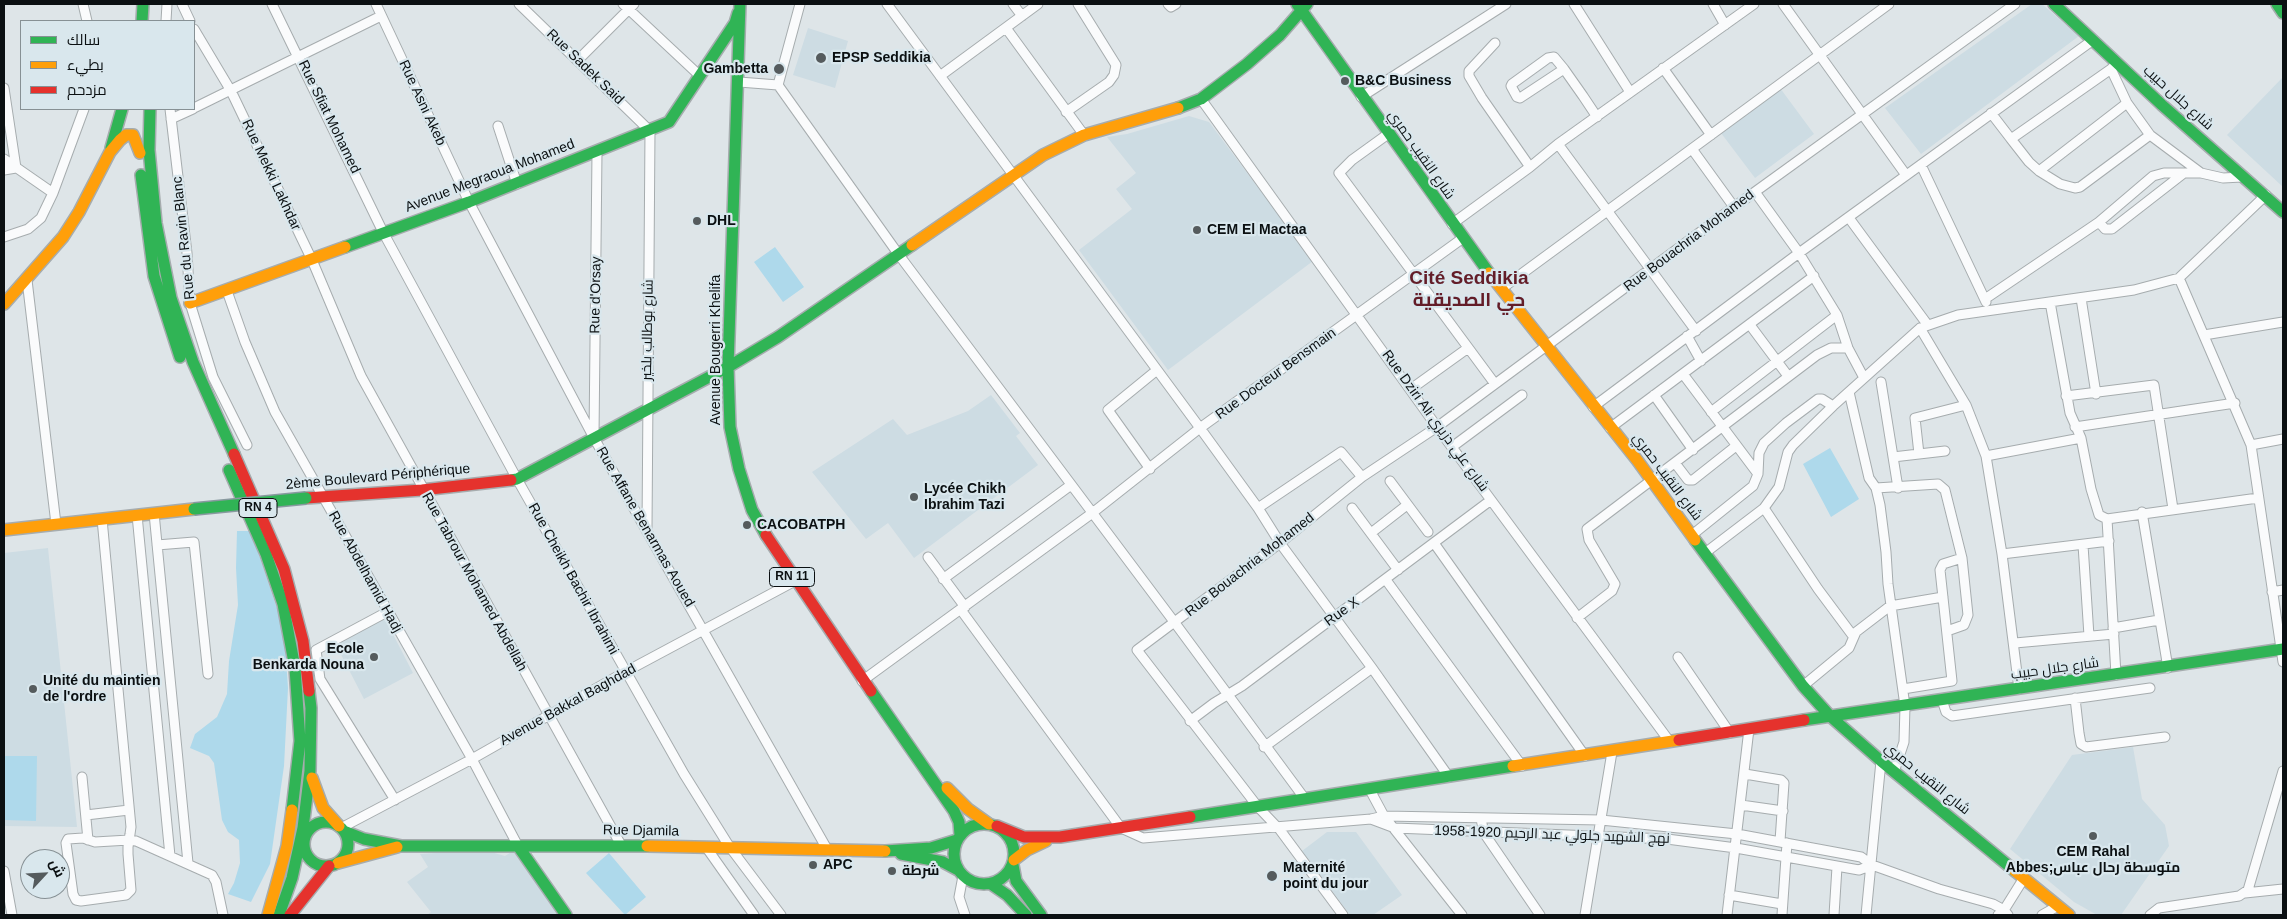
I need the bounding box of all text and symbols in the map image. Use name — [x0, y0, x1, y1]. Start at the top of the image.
legend — [20, 20, 195, 110]
street label: Rue Sadek Said — [543, 26, 627, 108]
text: سالك — [67, 31, 100, 48]
place label: EPSP Seddikia — [832, 50, 931, 66]
marker: EPSP Seddikia — [814, 51, 828, 65]
text: بطيء — [67, 56, 104, 73]
street label: Rue Asni Akeb — [395, 57, 449, 149]
street label: Rue Sfiat Mohamed — [294, 58, 364, 176]
place label: Gambetta — [703, 61, 768, 77]
marker: Gambetta — [772, 62, 786, 76]
street label: شارع جلال حبيب — [2139, 62, 2217, 134]
place label: B&C Business — [1355, 73, 1451, 89]
marker: B&C Business — [1339, 75, 1351, 87]
text: مزدحم — [67, 81, 107, 98]
street label: شارع النقيب حمري — [1384, 107, 1458, 203]
street label: Rue Mekki Lakhdar — [238, 117, 304, 233]
street label: Avenue Megraoua Mohamed — [403, 136, 577, 216]
street label: Rue du Ravin Blanc — [169, 176, 199, 300]
street label: Rue Bouachria Mohamed — [1621, 187, 1757, 295]
place label: DHL — [707, 213, 736, 229]
marker: DHL — [691, 215, 703, 227]
place label: CEM El Mactaa — [1207, 222, 1307, 238]
marker: CEM El Mactaa — [1191, 224, 1203, 236]
street label: Rue d'Orsay — [587, 256, 605, 334]
district label: Cité Seddikia حي الصديقية — [1409, 268, 1529, 312]
street label: Avenue Bougerri Khelifa — [708, 275, 724, 425]
street label: شارع بوطالب بلخير — [639, 279, 657, 381]
street label: Rue Docteur Bensmain — [1213, 325, 1339, 423]
street label: Rue Dziri Ali شارع علي دزيري — [1378, 347, 1492, 495]
street label: شارع النقيب حمري — [1629, 430, 1705, 524]
street label: Rue Affane Benarmas Aoued — [592, 444, 698, 610]
street label: 2ème Boulevard Périphérique — [285, 461, 471, 493]
place label: Lycée Chikh Ibrahim Tazi — [924, 481, 1006, 514]
street label: Rue Tabrour Mohamed Abdellah — [418, 490, 530, 674]
marker: Lycée Chikh Ibrahim Tazi — [908, 491, 920, 503]
road number: RN 4 — [239, 498, 277, 518]
street label: Rue Cheikh Bachir Ibrahimi — [524, 500, 622, 658]
street label: Rue Abdelhamid Hadj — [325, 508, 405, 636]
street label: Rue Bouachria Mohamed — [1182, 510, 1318, 620]
place label: CACOBATPH — [757, 517, 845, 533]
marker: CACOBATPH — [741, 519, 753, 531]
road number: RN 11 — [770, 568, 814, 586]
street label: Rue X — [1321, 594, 1363, 630]
place label: Ecole Benkarda Nouna — [253, 641, 364, 674]
marker: Ecole Benkarda Nouna — [368, 651, 380, 663]
street label: شارع جلال حبيب — [2010, 655, 2100, 683]
street label: Avenue Bakkal Baghdad — [497, 661, 639, 749]
place label: Unité du maintien de l'ordre — [43, 673, 160, 706]
marker: Unité du maintien de l'ordre — [27, 683, 39, 695]
street label: شارع النقيب حمري — [1881, 739, 1973, 819]
street label: Rue Djamila — [603, 822, 679, 840]
street label: نهج الشهيد جلولي عبد الرحيم 1920-1958 — [1434, 822, 1670, 848]
marker: CEM Rahal Abbes;متوسطة رحال عباس — [2087, 830, 2099, 842]
place label: CEM Rahal Abbes;متوسطة رحال عباس — [2006, 844, 2180, 876]
north arrow — [20, 849, 70, 899]
text: ش — [47, 857, 69, 880]
place label: APC — [823, 857, 853, 873]
marker: APC — [807, 859, 819, 871]
place label: Maternité point du jour — [1283, 860, 1369, 892]
place label: شرطة — [902, 863, 939, 879]
marker: شرطة — [886, 865, 898, 877]
marker: Maternité point du jour — [1265, 869, 1279, 883]

